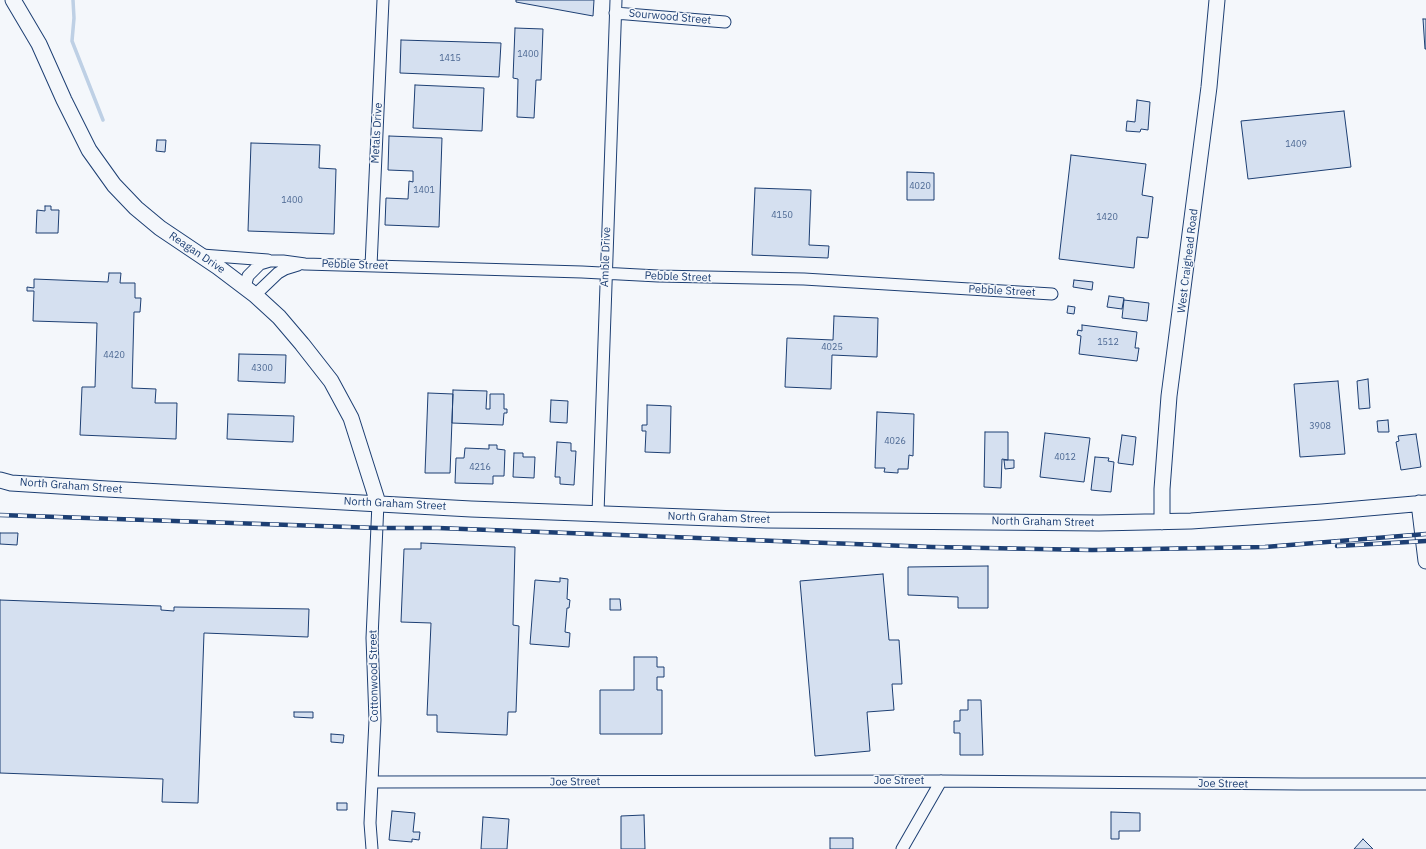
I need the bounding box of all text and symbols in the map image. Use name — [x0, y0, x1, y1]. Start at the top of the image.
street label: Sourwood Street — [628, 7, 712, 27]
house number: 1400 — [517, 49, 539, 59]
house number: 1415 — [439, 53, 461, 63]
street label: Metals Drive — [369, 102, 385, 164]
house number: 1409 — [1285, 139, 1307, 149]
house number: 4020 — [909, 181, 931, 191]
house number: 1401 — [413, 185, 435, 195]
house number: 1400 — [281, 195, 303, 205]
street label: West Craighead Road — [1175, 208, 1201, 314]
house number: 4150 — [771, 210, 793, 220]
house number: 1420 — [1096, 212, 1118, 222]
street label: Amble Drive — [598, 227, 614, 287]
street label: Reagan Drive — [166, 229, 228, 277]
street label: Pebble Street — [321, 257, 389, 273]
street label: Pebble Street — [644, 269, 712, 285]
street label: Pebble Street — [968, 283, 1036, 299]
house number: 1512 — [1097, 337, 1119, 347]
house number: 4025 — [821, 342, 843, 352]
house number: 4420 — [103, 350, 125, 360]
house number: 4300 — [251, 363, 273, 373]
house number: 3908 — [1309, 421, 1331, 431]
house number: 4026 — [884, 436, 906, 446]
house number: 4012 — [1054, 452, 1076, 462]
house number: 4216 — [469, 462, 491, 472]
street label: North Graham Street — [19, 476, 123, 496]
street label: North Graham Street — [343, 495, 447, 513]
street label: North Graham Street — [667, 510, 771, 526]
street label: North Graham Street — [992, 515, 1094, 529]
street label: Cottonwood Street — [367, 629, 381, 723]
street label: Joe Street — [874, 774, 924, 788]
street label: Joe Street — [550, 775, 600, 789]
street label: Joe Street — [1198, 777, 1248, 791]

